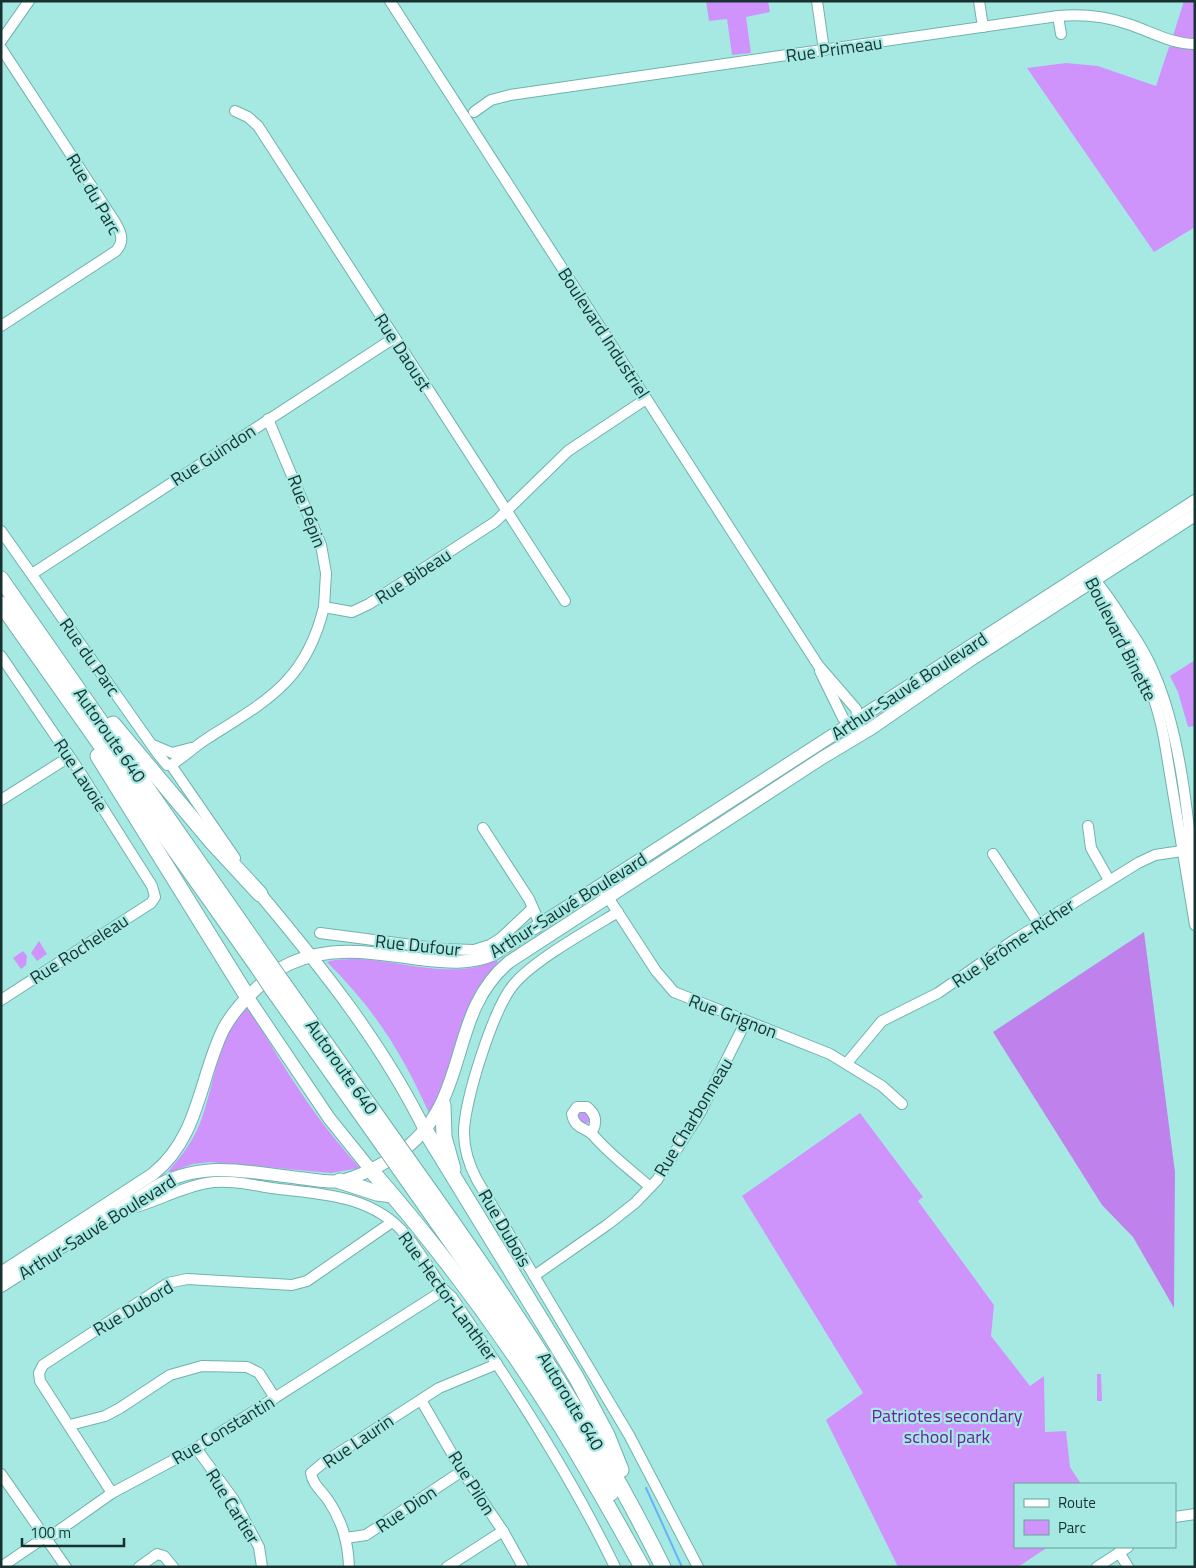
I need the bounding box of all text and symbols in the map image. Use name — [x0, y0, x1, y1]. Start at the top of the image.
street label: Rue Primeau — [784, 29, 884, 69]
street label: Rue du Parc — [60, 148, 128, 240]
street label: Boulevard Industriel — [551, 262, 657, 404]
street label: Rue Daoust — [368, 308, 439, 397]
street label: Rue Guindon — [165, 417, 261, 493]
street label: Rue Pépin — [281, 470, 333, 552]
street label: Rue Bibeau — [370, 541, 456, 611]
street label: Boulevard Binette — [1078, 572, 1164, 706]
street label: Rue du Parc — [53, 612, 127, 702]
street label: Arthur-Sauvé Boulevard — [826, 625, 992, 747]
street label: Autoroute 640 — [67, 682, 153, 788]
street label: Rue Lavoie — [47, 733, 115, 817]
street label: Arthur-Sauvé Boulevard — [484, 845, 652, 965]
street label: Rue Jérôme-Richer — [946, 892, 1080, 994]
street label: Rue Rocheleau — [24, 907, 134, 991]
street label: Rue Dufour — [374, 927, 462, 963]
street label: Rue Grignon — [685, 987, 781, 1045]
street label: Autoroute 640 — [299, 1014, 385, 1120]
street label: Rue Charbonneau — [647, 1052, 739, 1182]
street label: Arthur-Sauvé Boulevard — [13, 1167, 181, 1287]
street label: Rue Dubois — [472, 1184, 538, 1272]
street label: Rue Hector-Lanthier — [392, 1226, 504, 1366]
street label: Rue Dubord — [88, 1273, 178, 1343]
street label: Autoroute 640 — [531, 1347, 611, 1455]
street label: Rue Constantin — [166, 1389, 280, 1471]
park label: Patriotes secondary school park — [871, 1402, 1023, 1450]
street label: Rue Laurin — [317, 1407, 399, 1475]
street label: Rue Pilon — [442, 1445, 502, 1521]
street label: Rue Cartier — [199, 1463, 267, 1549]
street label: Rue Dion — [370, 1479, 442, 1539]
legend — [1014, 1483, 1176, 1548]
text: Route — [1058, 1491, 1096, 1514]
scale bar — [22, 1516, 125, 1548]
text: Parc — [1058, 1516, 1086, 1539]
text: 100 m — [30, 1521, 71, 1544]

